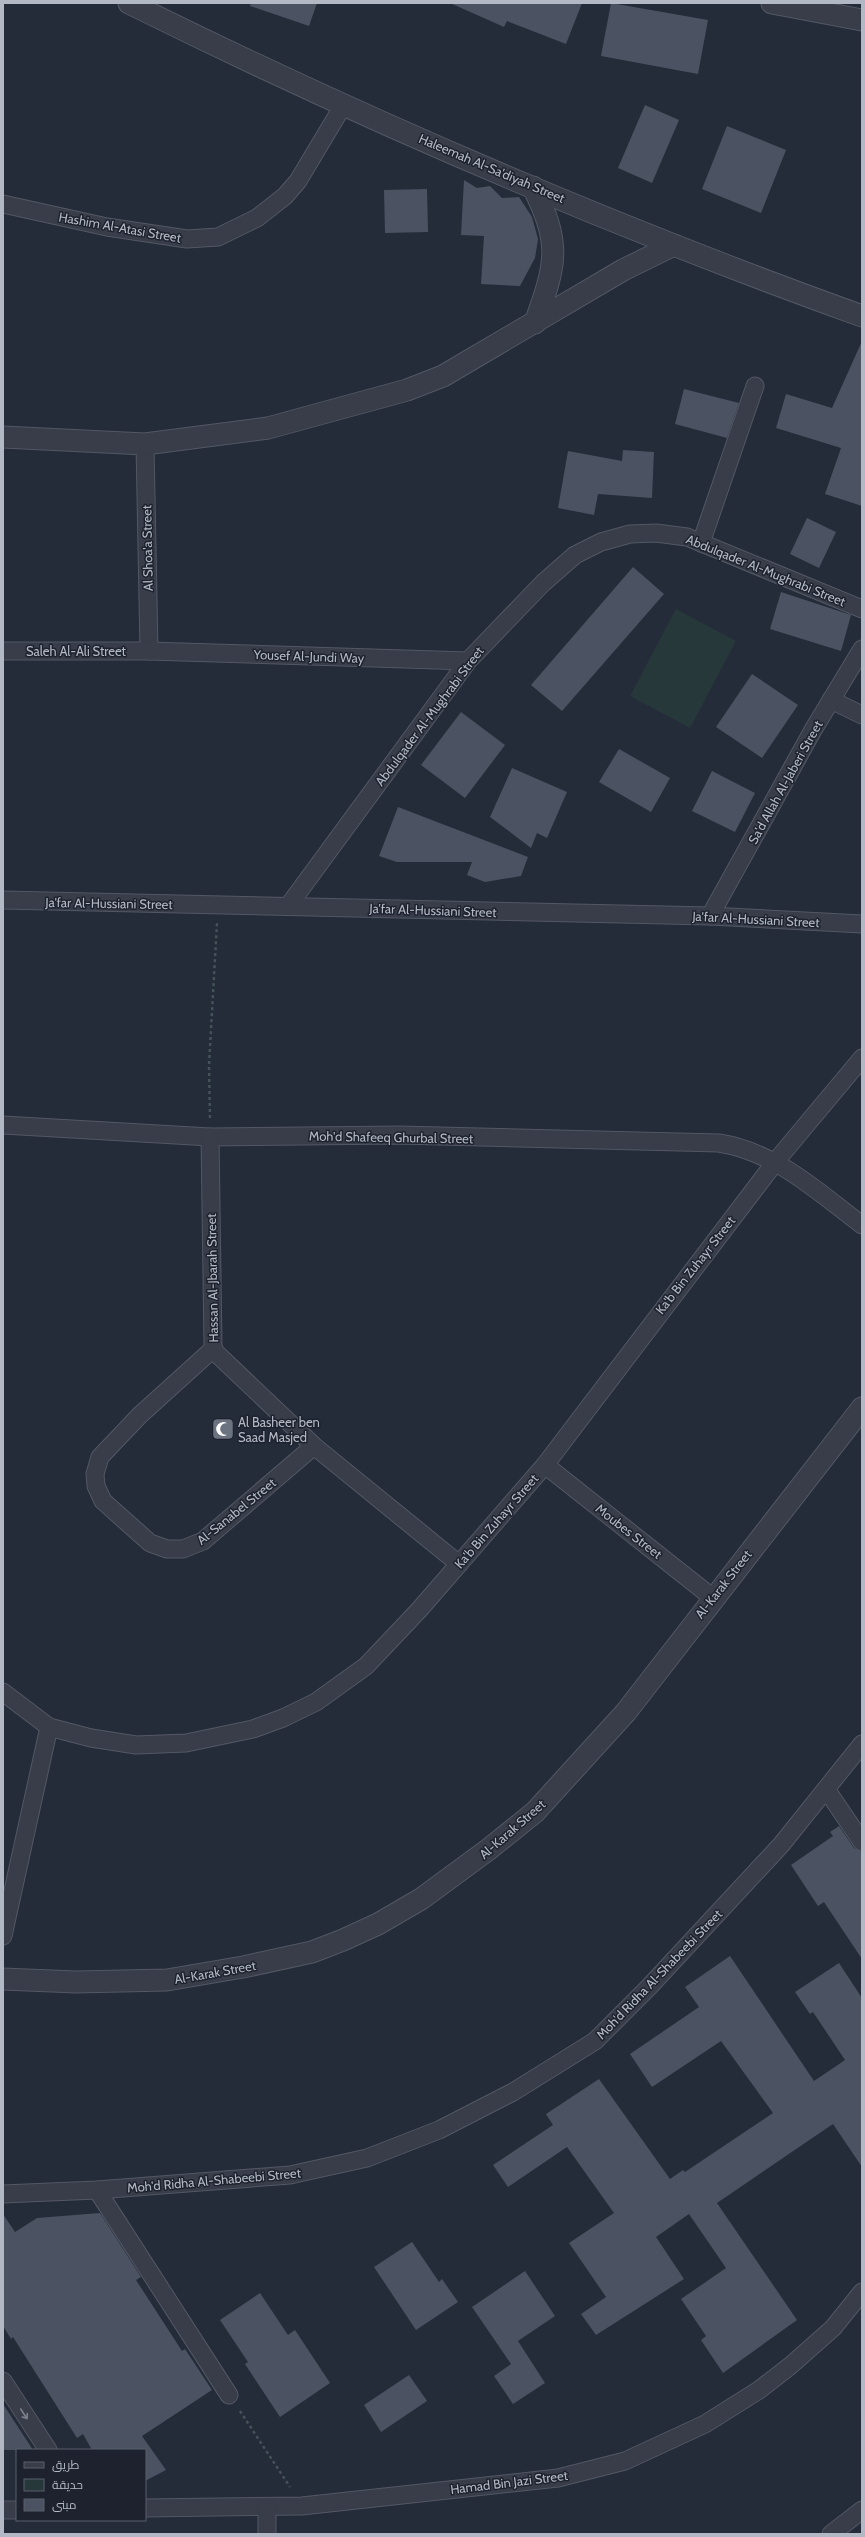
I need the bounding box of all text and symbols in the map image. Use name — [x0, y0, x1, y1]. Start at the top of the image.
street label: Haleemah Al-Sa'diyah Street — [417, 130, 568, 206]
street label: Hashim Al-Atasi Street — [58, 208, 183, 246]
street label: Al Shoa'a Street — [138, 504, 156, 591]
street label: Abdulqader Al-Mughrabi Street — [684, 531, 849, 610]
street label: Saleh Al-Ali Street — [26, 643, 127, 659]
street label: Abdulqader Al-Mughrabi Street — [371, 643, 487, 789]
street label: Yousef Al-Jundi Way — [253, 646, 365, 666]
street label: Sa'd Allah Al-Jaberi Street — [744, 717, 826, 847]
street label: Ja'far Al-Hussiani Street — [44, 894, 173, 912]
street label: Ja'far Al-Hussiani Street — [368, 900, 498, 920]
street label: Ja'far Al-Hussiani Street — [691, 908, 821, 930]
street label: Moh'd Shafeeq Ghurbal Street — [309, 1128, 474, 1146]
street label: Ka'b Bin Zuhayr Street — [652, 1212, 739, 1317]
street label: Hassan Al-Jbarah Street — [203, 1213, 221, 1343]
place label: Al Basheer ben Saad Masjed — [238, 1414, 320, 1446]
mosque icon: Al Basheer ben Saad Masjed — [210, 1416, 236, 1442]
street label: Ka'b Bin Zuhayr Street — [451, 1470, 542, 1571]
street label: Al-Sanabel Street — [193, 1474, 279, 1548]
street label: Moubes Street — [593, 1500, 666, 1562]
street label: Al-Karak Street — [691, 1546, 755, 1621]
street label: Al-Karak Street — [476, 1795, 549, 1862]
street label: Moh'd Ridha Al-Shabeebi Street — [593, 1905, 726, 2042]
street label: Al-Karak Street — [173, 1957, 258, 1987]
street label: Moh'd Ridha Al-Shabeebi Street — [126, 2164, 302, 2196]
one-way arrow — [20, 2408, 28, 2419]
legend — [16, 2449, 146, 2521]
text: طريق — [52, 2457, 80, 2472]
street label: Hamad Bin Jazi Street — [449, 2467, 569, 2497]
text: حديقة — [52, 2477, 83, 2492]
text: مبنى — [52, 2497, 77, 2512]

